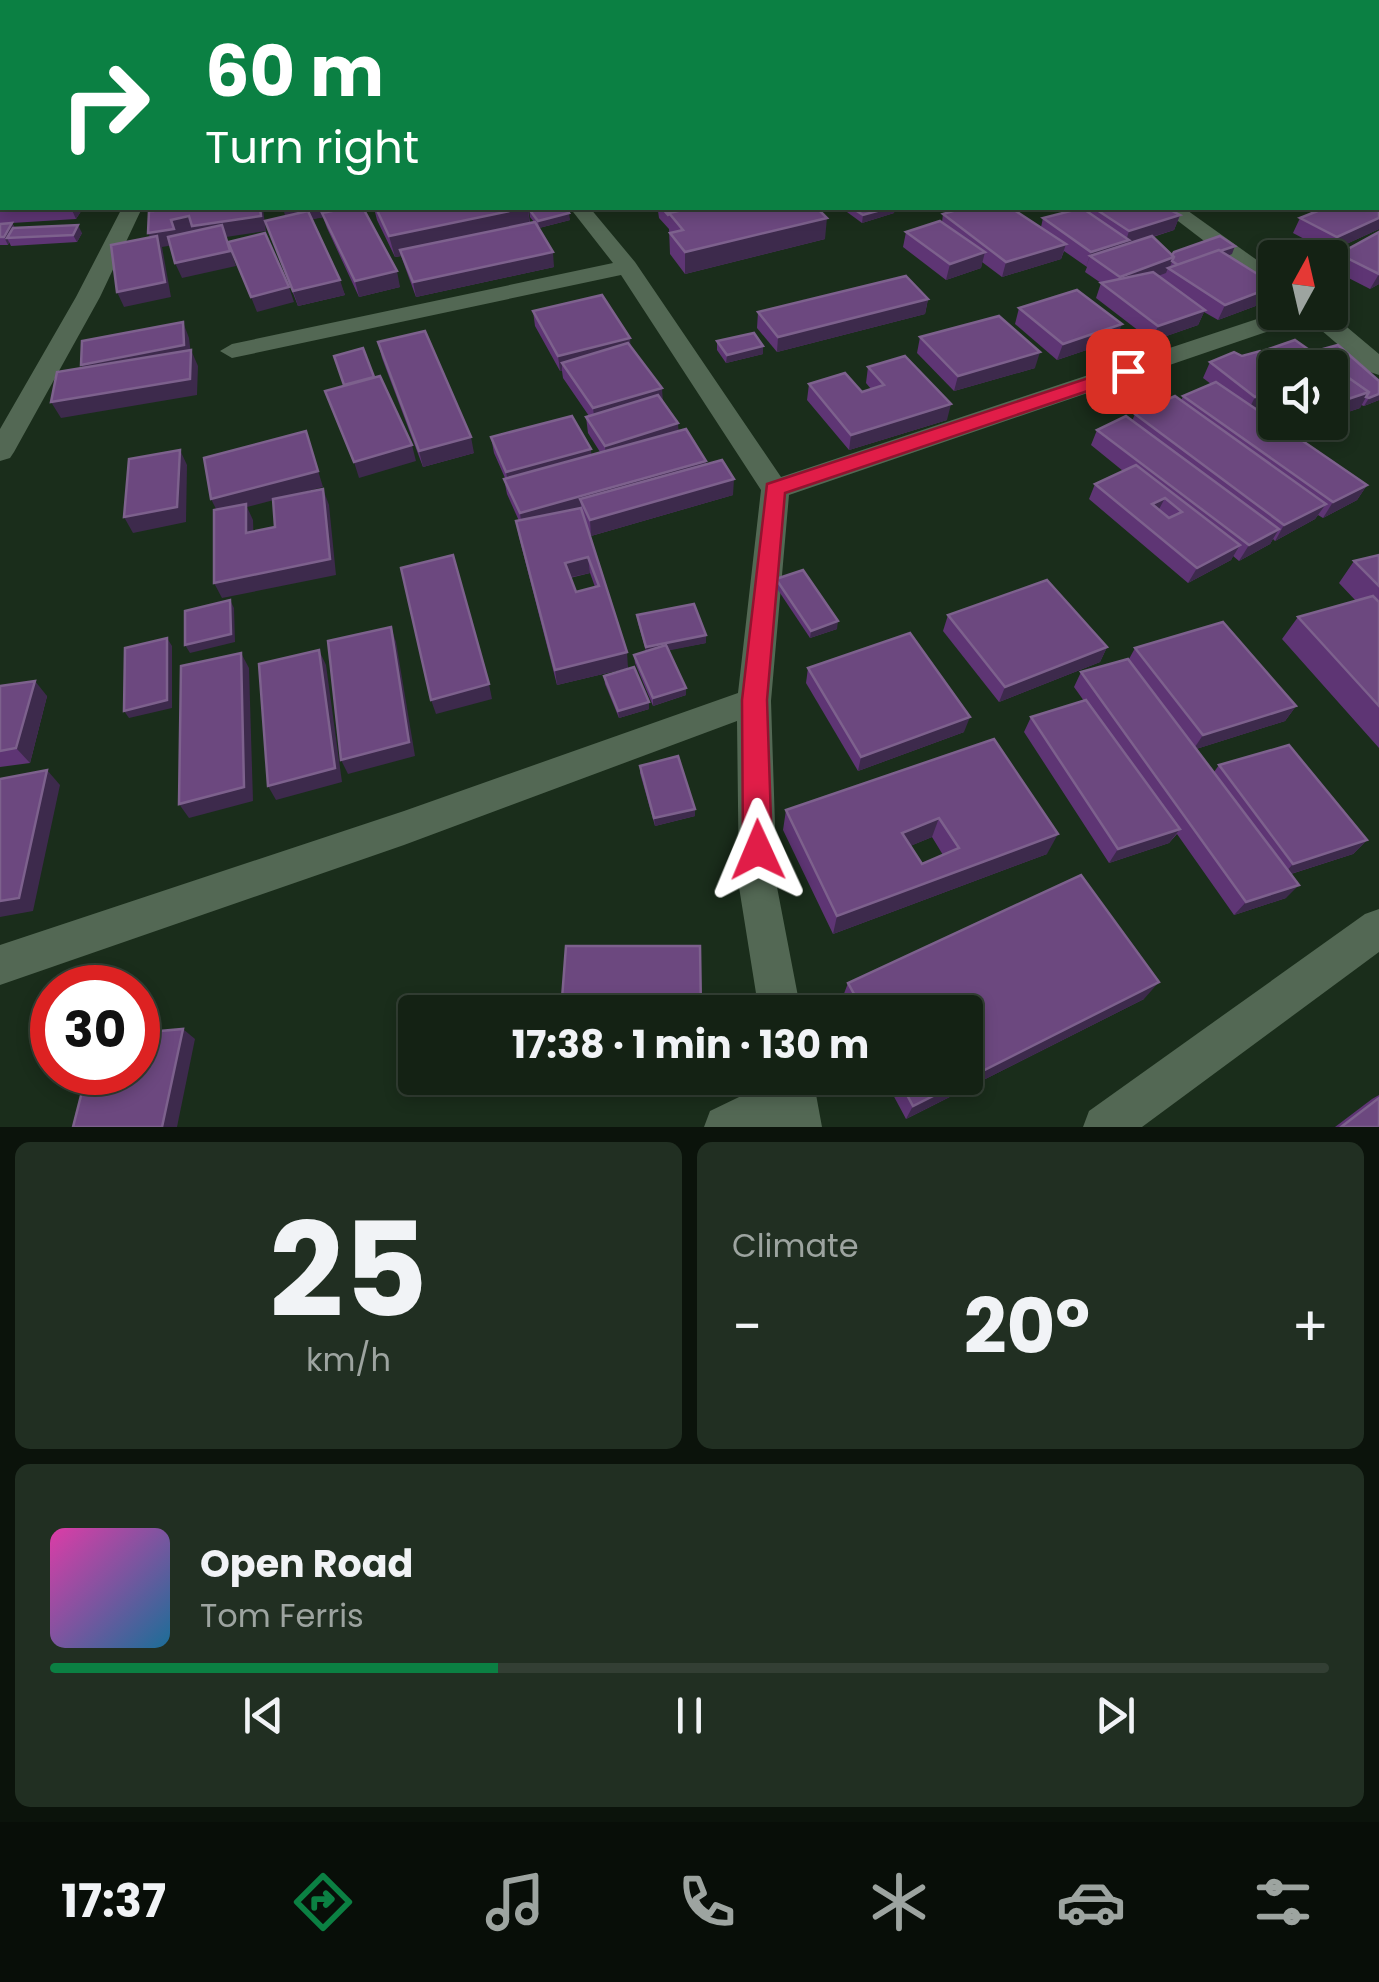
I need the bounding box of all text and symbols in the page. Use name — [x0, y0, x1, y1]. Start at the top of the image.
text: 60 m — [205, 22, 384, 121]
icon: right — [40, 40, 170, 170]
text: Turn right — [205, 116, 419, 179]
north arrow — [1258, 240, 1348, 330]
map controls — [1258, 240, 1348, 440]
pin — [1086, 329, 1171, 414]
icon: arrive — [1101, 344, 1156, 399]
button: sound — [1258, 350, 1348, 440]
position arrow — [706, 798, 810, 902]
speed limit sign: 30 — [30, 965, 160, 1095]
text: 17:38 · 1 min · 130 m — [512, 1018, 869, 1071]
text: 25 — [269, 1179, 428, 1362]
text: Climate — [732, 1223, 859, 1268]
text: 20° — [964, 1274, 1090, 1379]
text: − — [732, 1288, 762, 1365]
text: + — [1291, 1288, 1329, 1365]
text: km/h — [306, 1337, 391, 1382]
text: Open Road — [200, 1537, 413, 1590]
text: Tom Ferris — [200, 1593, 364, 1638]
icon: previous — [236, 1688, 291, 1743]
icon: pause — [662, 1688, 717, 1743]
icon: next — [1088, 1688, 1143, 1743]
icon: directions — [288, 1867, 358, 1937]
icon: music — [480, 1867, 550, 1937]
icon: phone — [672, 1867, 742, 1937]
icon: climate — [864, 1867, 934, 1937]
icon: car — [1056, 1867, 1126, 1937]
icon: filters — [1248, 1867, 1318, 1937]
text: 17:37 — [61, 1870, 166, 1933]

